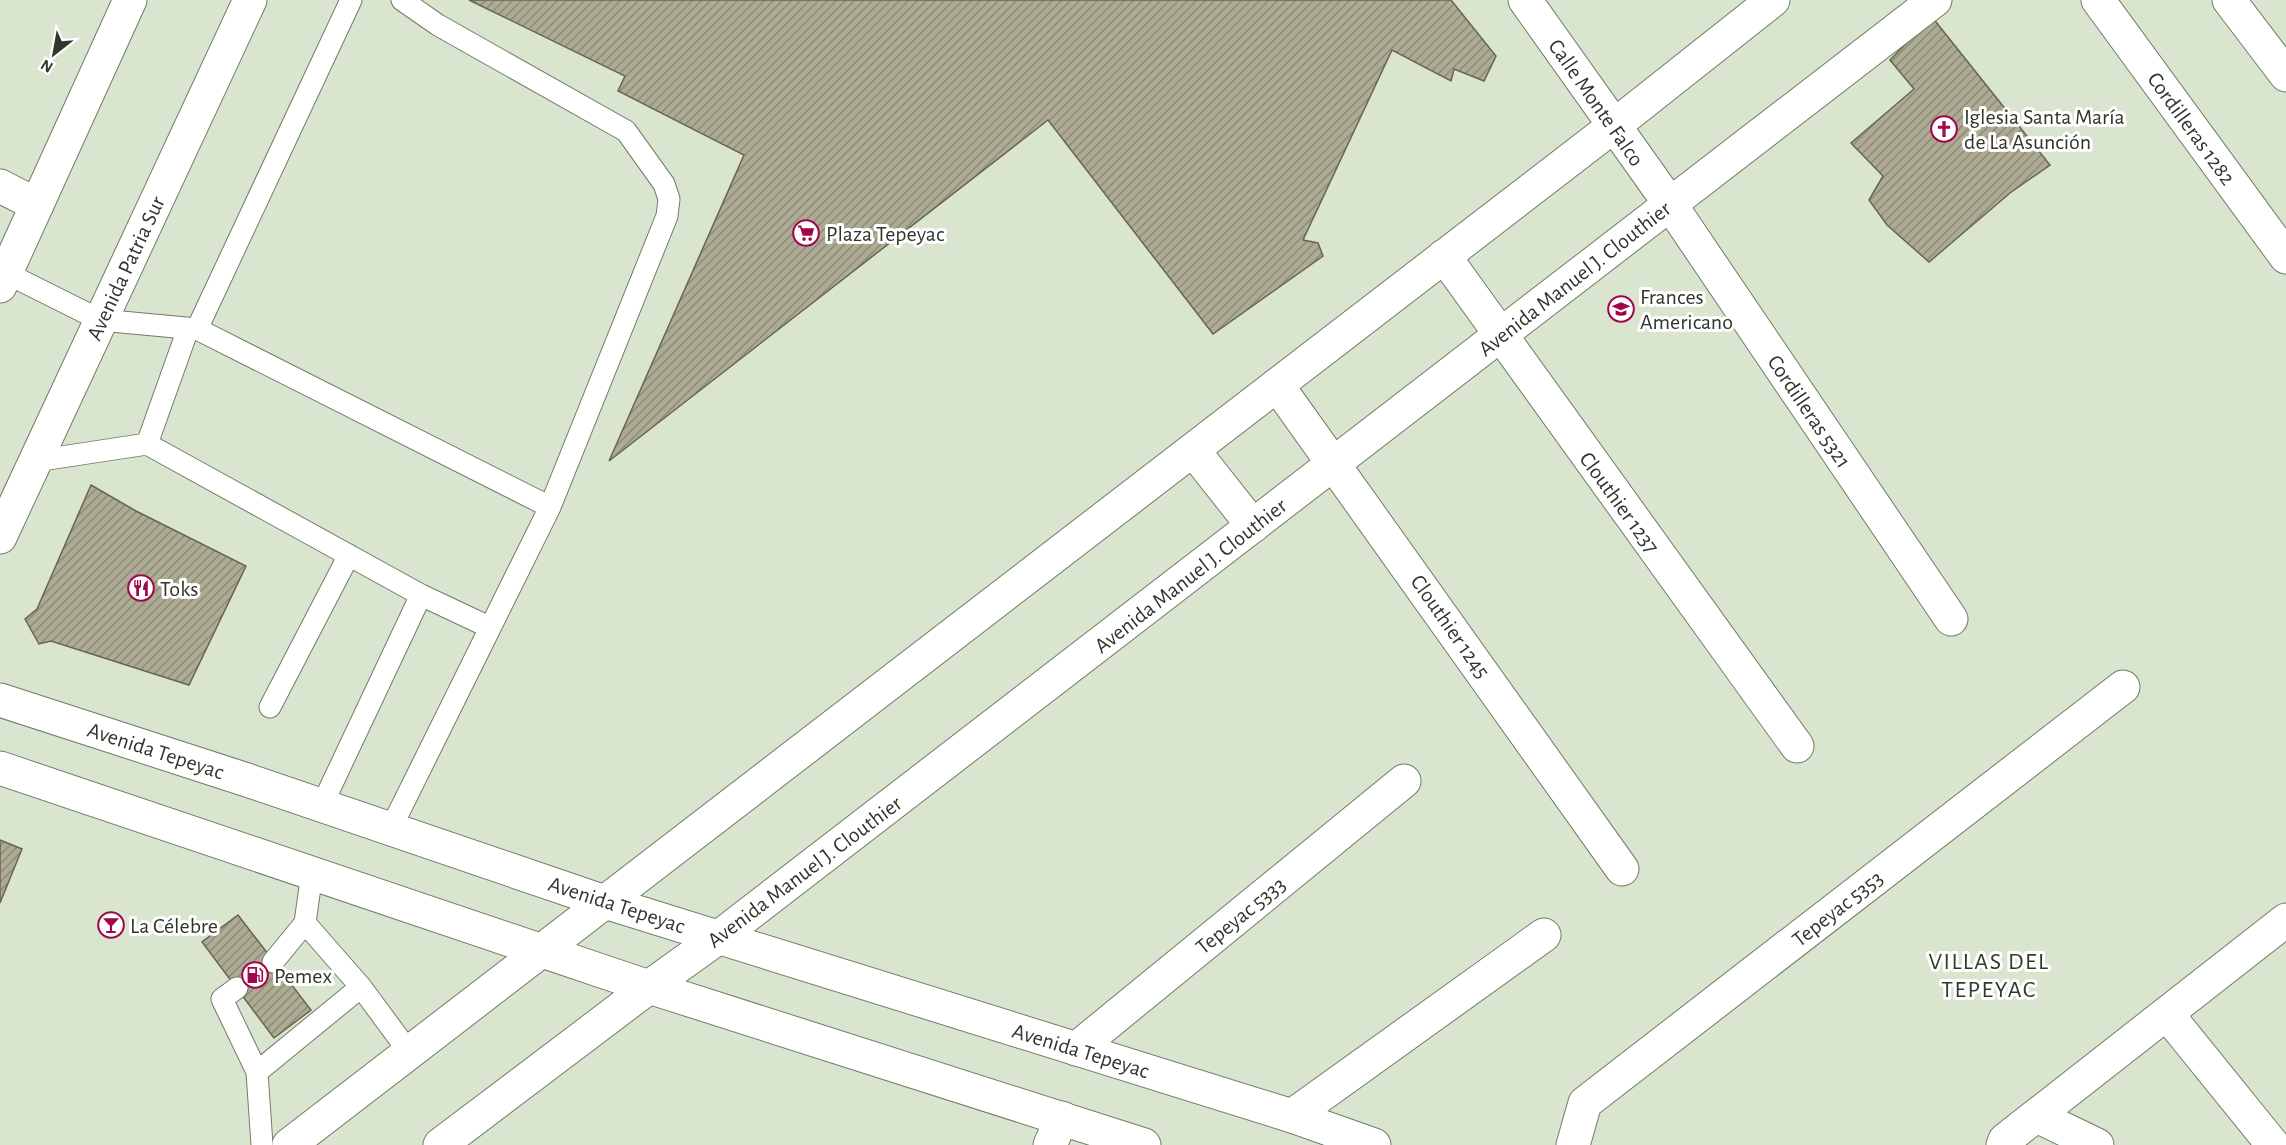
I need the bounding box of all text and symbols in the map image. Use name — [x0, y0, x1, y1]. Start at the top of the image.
north arrow — [24, 24, 84, 84]
street label: Calle Monte Falco — [1544, 35, 1648, 170]
text: N — [38, 56, 56, 76]
street label: Cordilleras 1282 — [2143, 68, 2239, 189]
place label: Iglesia Santa María de La Asunción — [1964, 106, 2125, 153]
church icon: Iglesia Santa María de La Asunción — [1929, 114, 1959, 144]
street label: Avenida Patria Sur — [83, 193, 169, 344]
street label: Avenida Manuel J. Clouthier — [1475, 197, 1675, 360]
supermarket icon: Plaza Tepeyac — [791, 218, 821, 248]
place label: Plaza Tepeyac — [826, 223, 945, 245]
place label: Frances Americano — [1640, 286, 1733, 333]
school or university icon: Frances Americano — [1606, 294, 1636, 324]
street label: Cordilleras 5321 — [1763, 351, 1855, 472]
street label: Clouthier 1237 — [1575, 448, 1663, 557]
street label: Avenida Manuel J. Clouthier — [1091, 494, 1291, 657]
street label: Clouthier 1245 — [1406, 571, 1494, 682]
restaurant icon: Toks — [126, 573, 156, 603]
place label: Toks — [160, 578, 198, 600]
street label: Avenida Tepeyac — [85, 719, 227, 783]
street label: Avenida Manuel J. Clouthier — [703, 792, 906, 952]
street label: Tepeyac 5353 — [1788, 867, 1887, 951]
street label: Avenida Tepeyac — [546, 873, 688, 937]
street label: Tepeyac 5333 — [1192, 873, 1290, 958]
bar icon: La Célebre — [96, 910, 126, 940]
place label: La Célebre — [130, 915, 218, 937]
district label: VILLAS DEL TEPEYAC — [1928, 950, 2050, 1002]
fuel station icon: Pemex — [240, 960, 270, 990]
place label: Pemex — [274, 965, 332, 987]
street label: Avenida Tepeyac — [1010, 1020, 1152, 1082]

